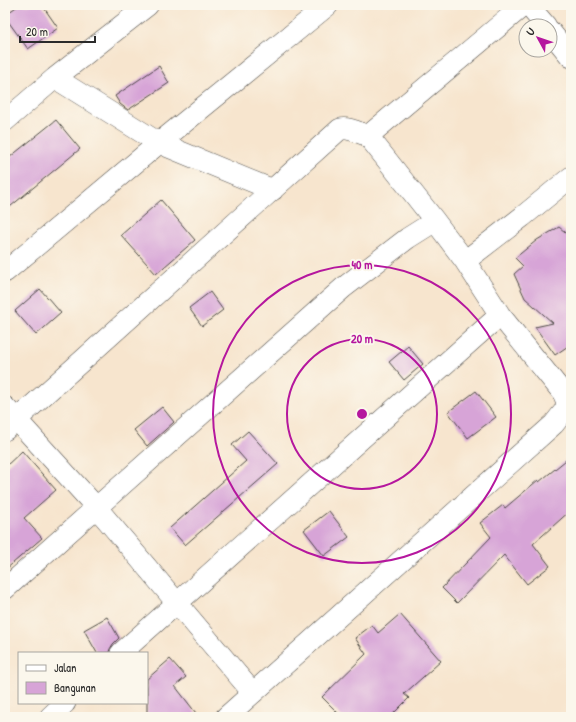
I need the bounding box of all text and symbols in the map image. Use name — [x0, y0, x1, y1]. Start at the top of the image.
scale bar — [20, 18, 95, 44]
north arrow — [518, 18, 558, 58]
text: 20 m — [26, 23, 48, 40]
text: U — [523, 25, 538, 38]
text: 40 m — [352, 256, 372, 273]
text: 20 m — [351, 330, 373, 347]
centre of rings — [355, 407, 369, 421]
legend — [18, 652, 148, 704]
text: Jalan — [54, 659, 76, 676]
text: Bangunan — [54, 679, 96, 696]

